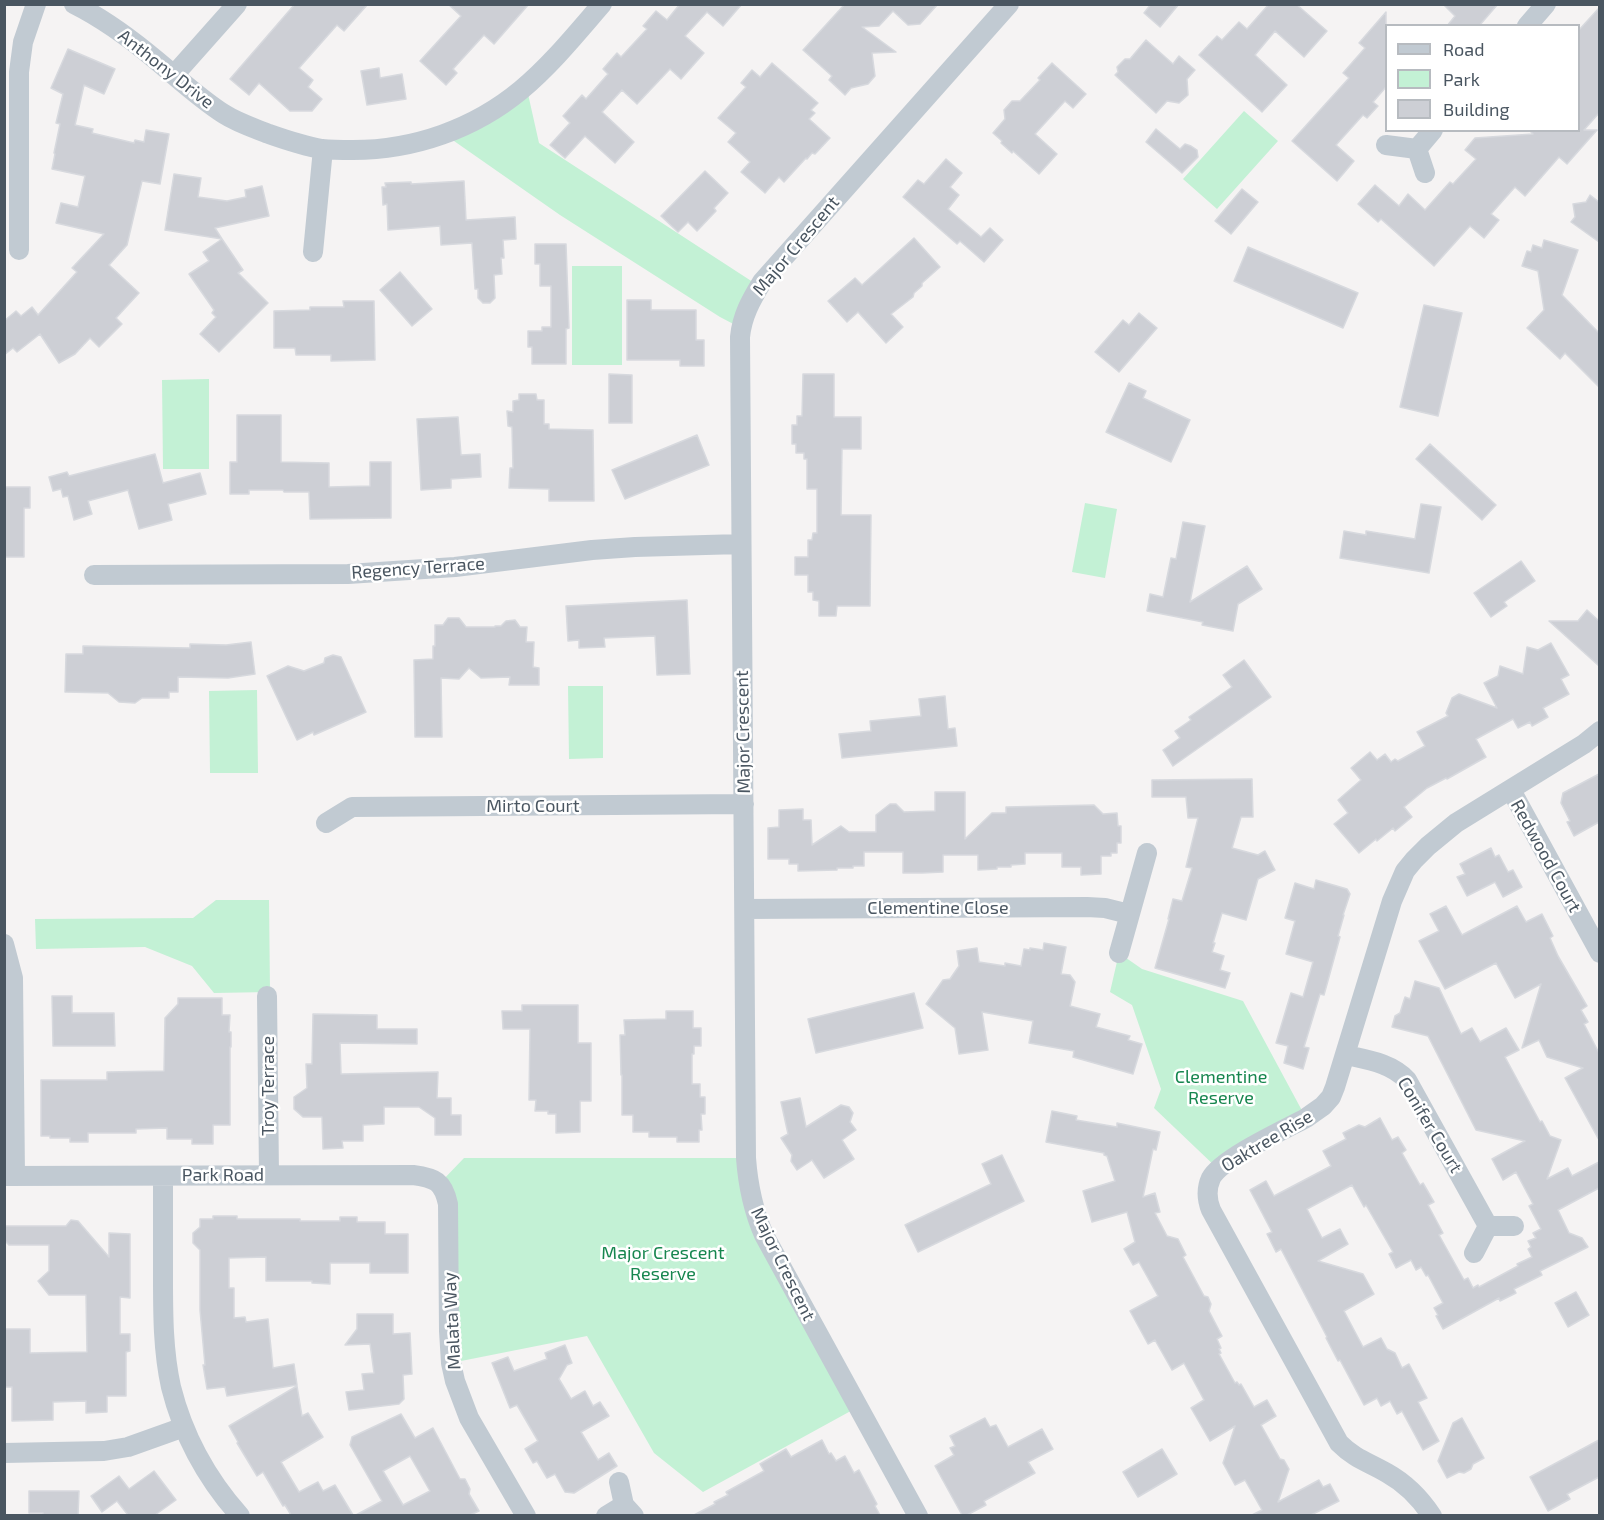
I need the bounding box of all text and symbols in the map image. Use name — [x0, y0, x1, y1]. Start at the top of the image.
legend — [1385, 24, 1580, 132]
street label: Anthony Drive — [114, 25, 218, 113]
text: Road — [1443, 38, 1484, 60]
text: Park — [1443, 68, 1480, 90]
text: Building — [1443, 98, 1510, 120]
street label: Major Crescent — [748, 192, 844, 300]
street label: Regency Terrace — [350, 553, 486, 583]
street label: Major Crescent — [731, 670, 755, 794]
street label: Mirto Court — [486, 795, 580, 817]
street label: Redwood Court — [1506, 796, 1586, 916]
street label: Clementine Close — [867, 897, 1009, 919]
street label: Troy Terrace — [257, 1036, 279, 1136]
park label: Clementine Reserve — [1175, 1066, 1267, 1108]
street label: Conifer Court — [1393, 1073, 1467, 1177]
street label: Oaktree Rise — [1217, 1105, 1317, 1177]
street label: Park Road — [182, 1164, 264, 1186]
street label: Major Crescent — [746, 1204, 820, 1324]
park label: Major Crescent Reserve — [601, 1242, 725, 1284]
street label: Malata Way — [439, 1272, 465, 1370]

